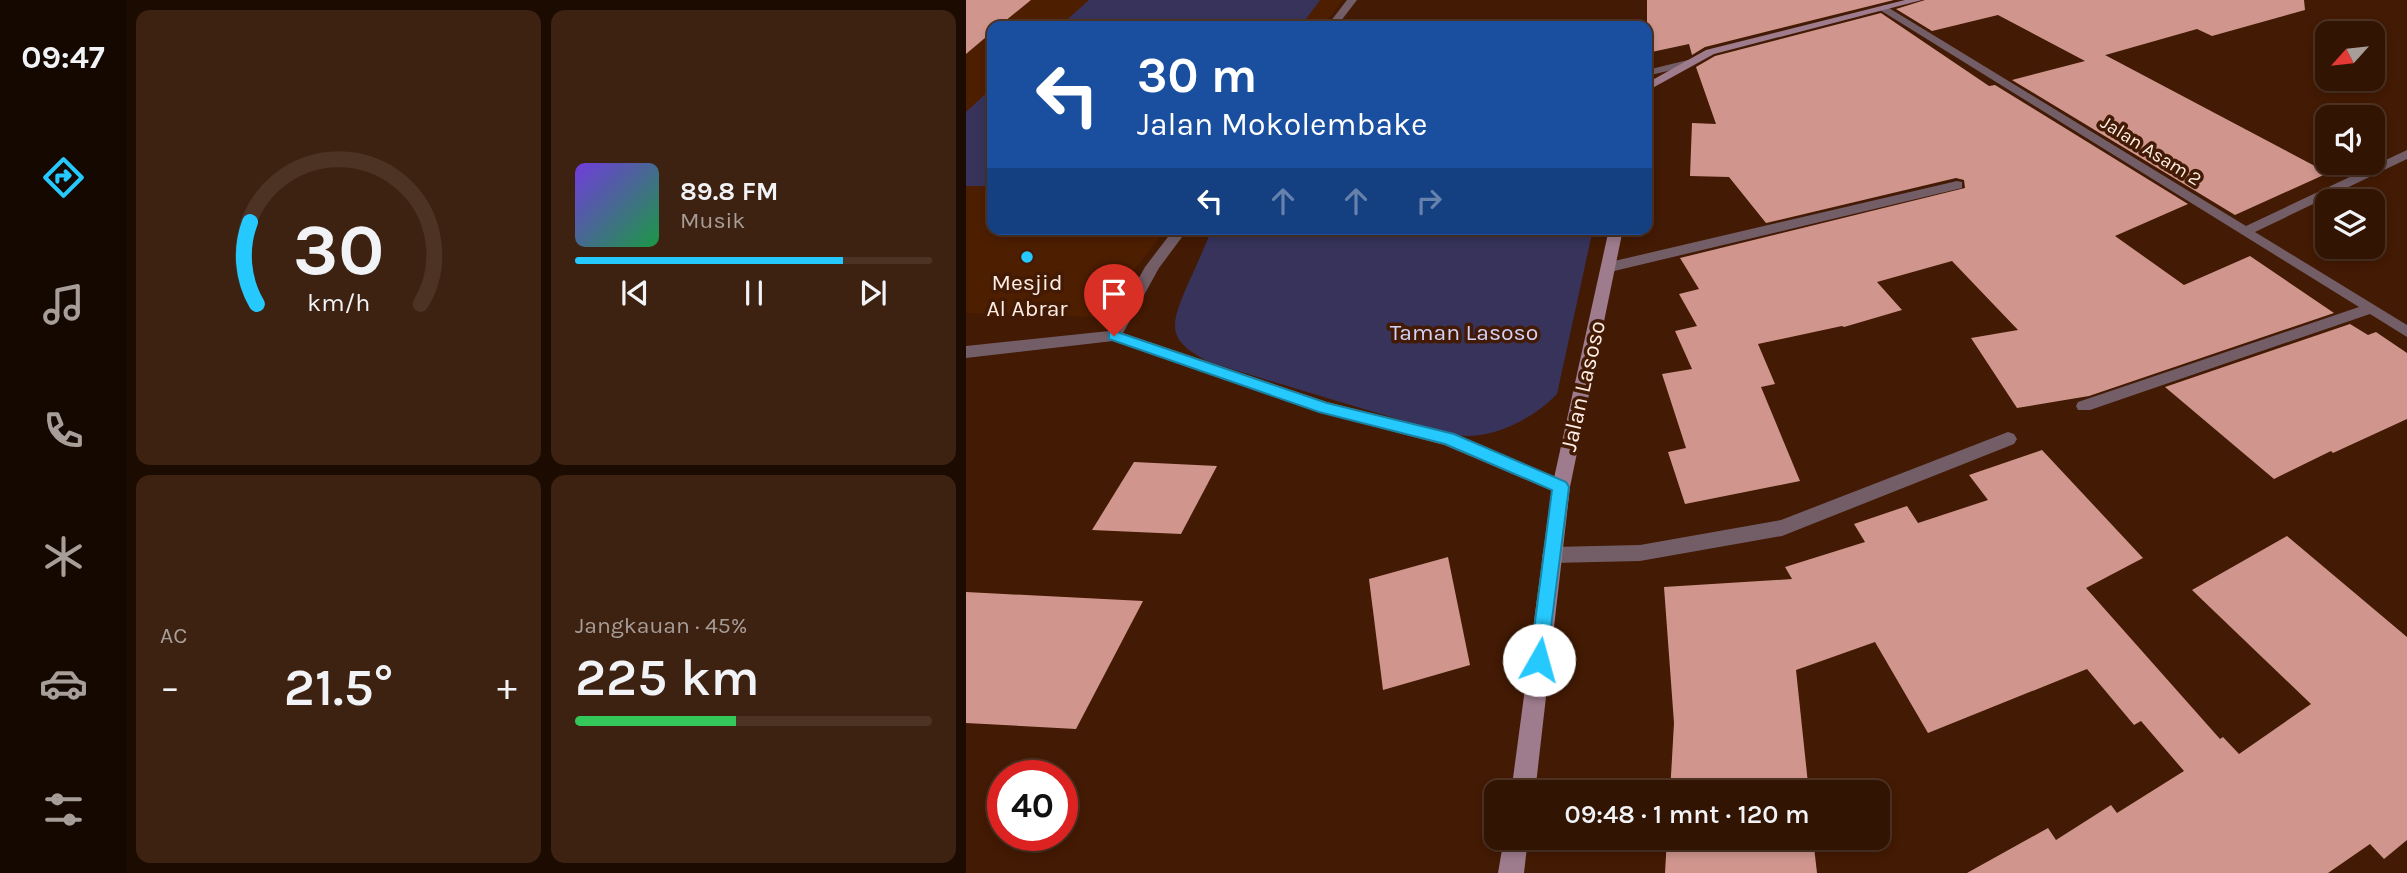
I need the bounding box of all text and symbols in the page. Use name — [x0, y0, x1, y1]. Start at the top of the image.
north arrow — [2315, 21, 2385, 91]
map controls — [2315, 21, 2385, 259]
text: 09:47 — [21, 39, 105, 76]
text: 30 m — [1137, 47, 1257, 104]
icon: left — [1022, 49, 1113, 140]
button: sound — [2315, 105, 2385, 175]
text: Jalan Mokolembake — [1137, 106, 1428, 143]
street label: Jalan Asam 2 — [2097, 111, 2205, 191]
icon: directions — [39, 153, 88, 202]
text: 89.8 FM — [680, 176, 779, 207]
icon: left — [1191, 182, 1229, 220]
icon: ahead — [1264, 182, 1302, 220]
icon: ahead — [1337, 182, 1375, 220]
icon: right — [1410, 182, 1448, 220]
button: layers — [2315, 189, 2385, 259]
text: 30 — [293, 207, 384, 292]
text: Musik — [680, 207, 745, 234]
marker: Mesjid Al Abrar — [1019, 249, 1035, 265]
pin — [1084, 264, 1144, 336]
place label: Mesjid Al Abrar — [986, 269, 1068, 322]
icon: previous — [616, 274, 654, 312]
icon: pause — [735, 274, 773, 312]
icon: next — [854, 274, 892, 312]
icon: arrive — [1095, 275, 1133, 313]
icon: music — [39, 280, 88, 329]
text: km/h — [307, 288, 370, 317]
street label: Jalan Lasoso — [1555, 318, 1611, 454]
park label: Taman Lasoso — [1390, 319, 1538, 346]
icon: phone — [39, 406, 88, 455]
icon: climate — [39, 532, 88, 581]
text: Jangkauan · 45% — [575, 612, 747, 639]
text: AC — [160, 622, 187, 649]
position arrow — [1502, 623, 1576, 697]
text: 225 km — [575, 647, 760, 708]
text: 21.5° — [284, 657, 393, 718]
icon: car — [39, 659, 88, 708]
text: − — [160, 665, 180, 710]
text: + — [497, 665, 517, 710]
speed limit sign: 40 — [987, 760, 1078, 851]
icon: filters — [39, 785, 88, 834]
text: 09:48 · 1 mnt · 120 m — [1564, 799, 1810, 830]

